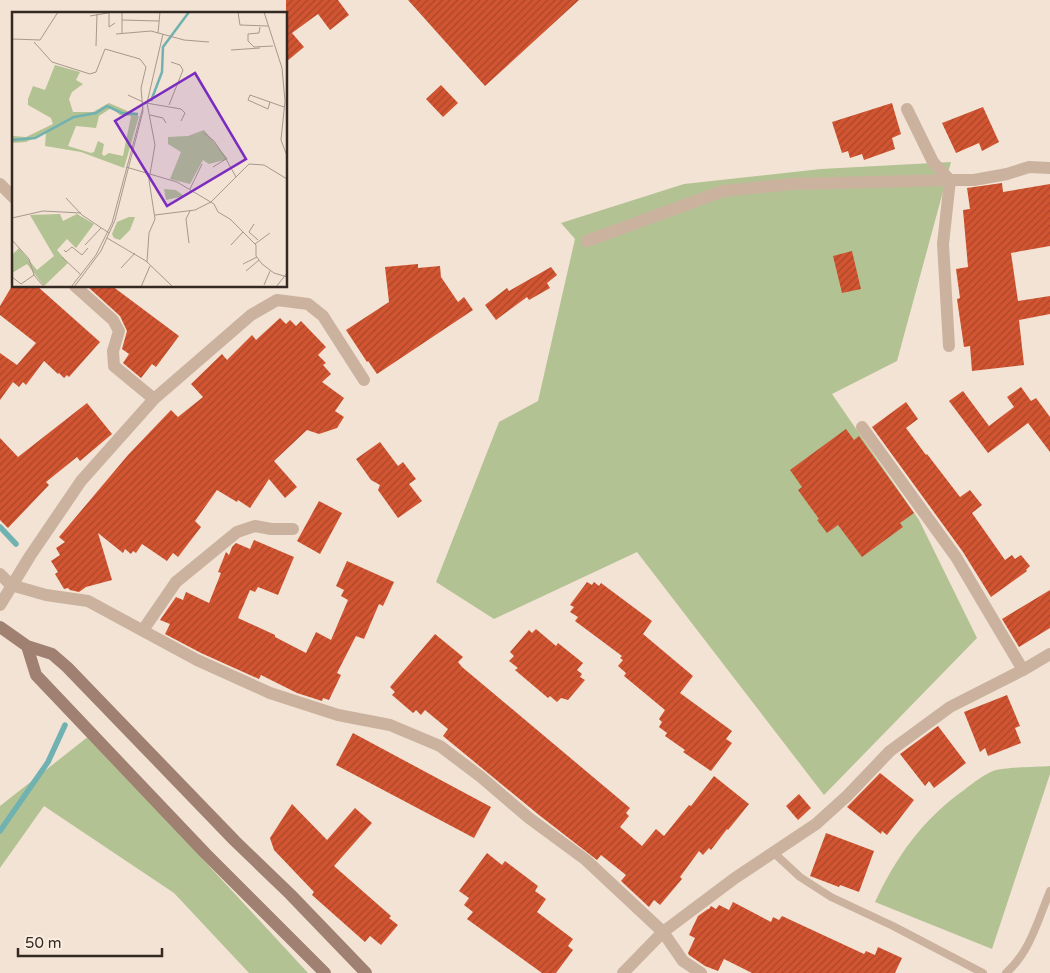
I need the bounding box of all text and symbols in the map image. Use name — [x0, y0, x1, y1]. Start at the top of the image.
inset map — [12, 12, 288, 288]
scale bar — [18, 926, 161, 958]
text: 50 m — [25, 934, 62, 952]

